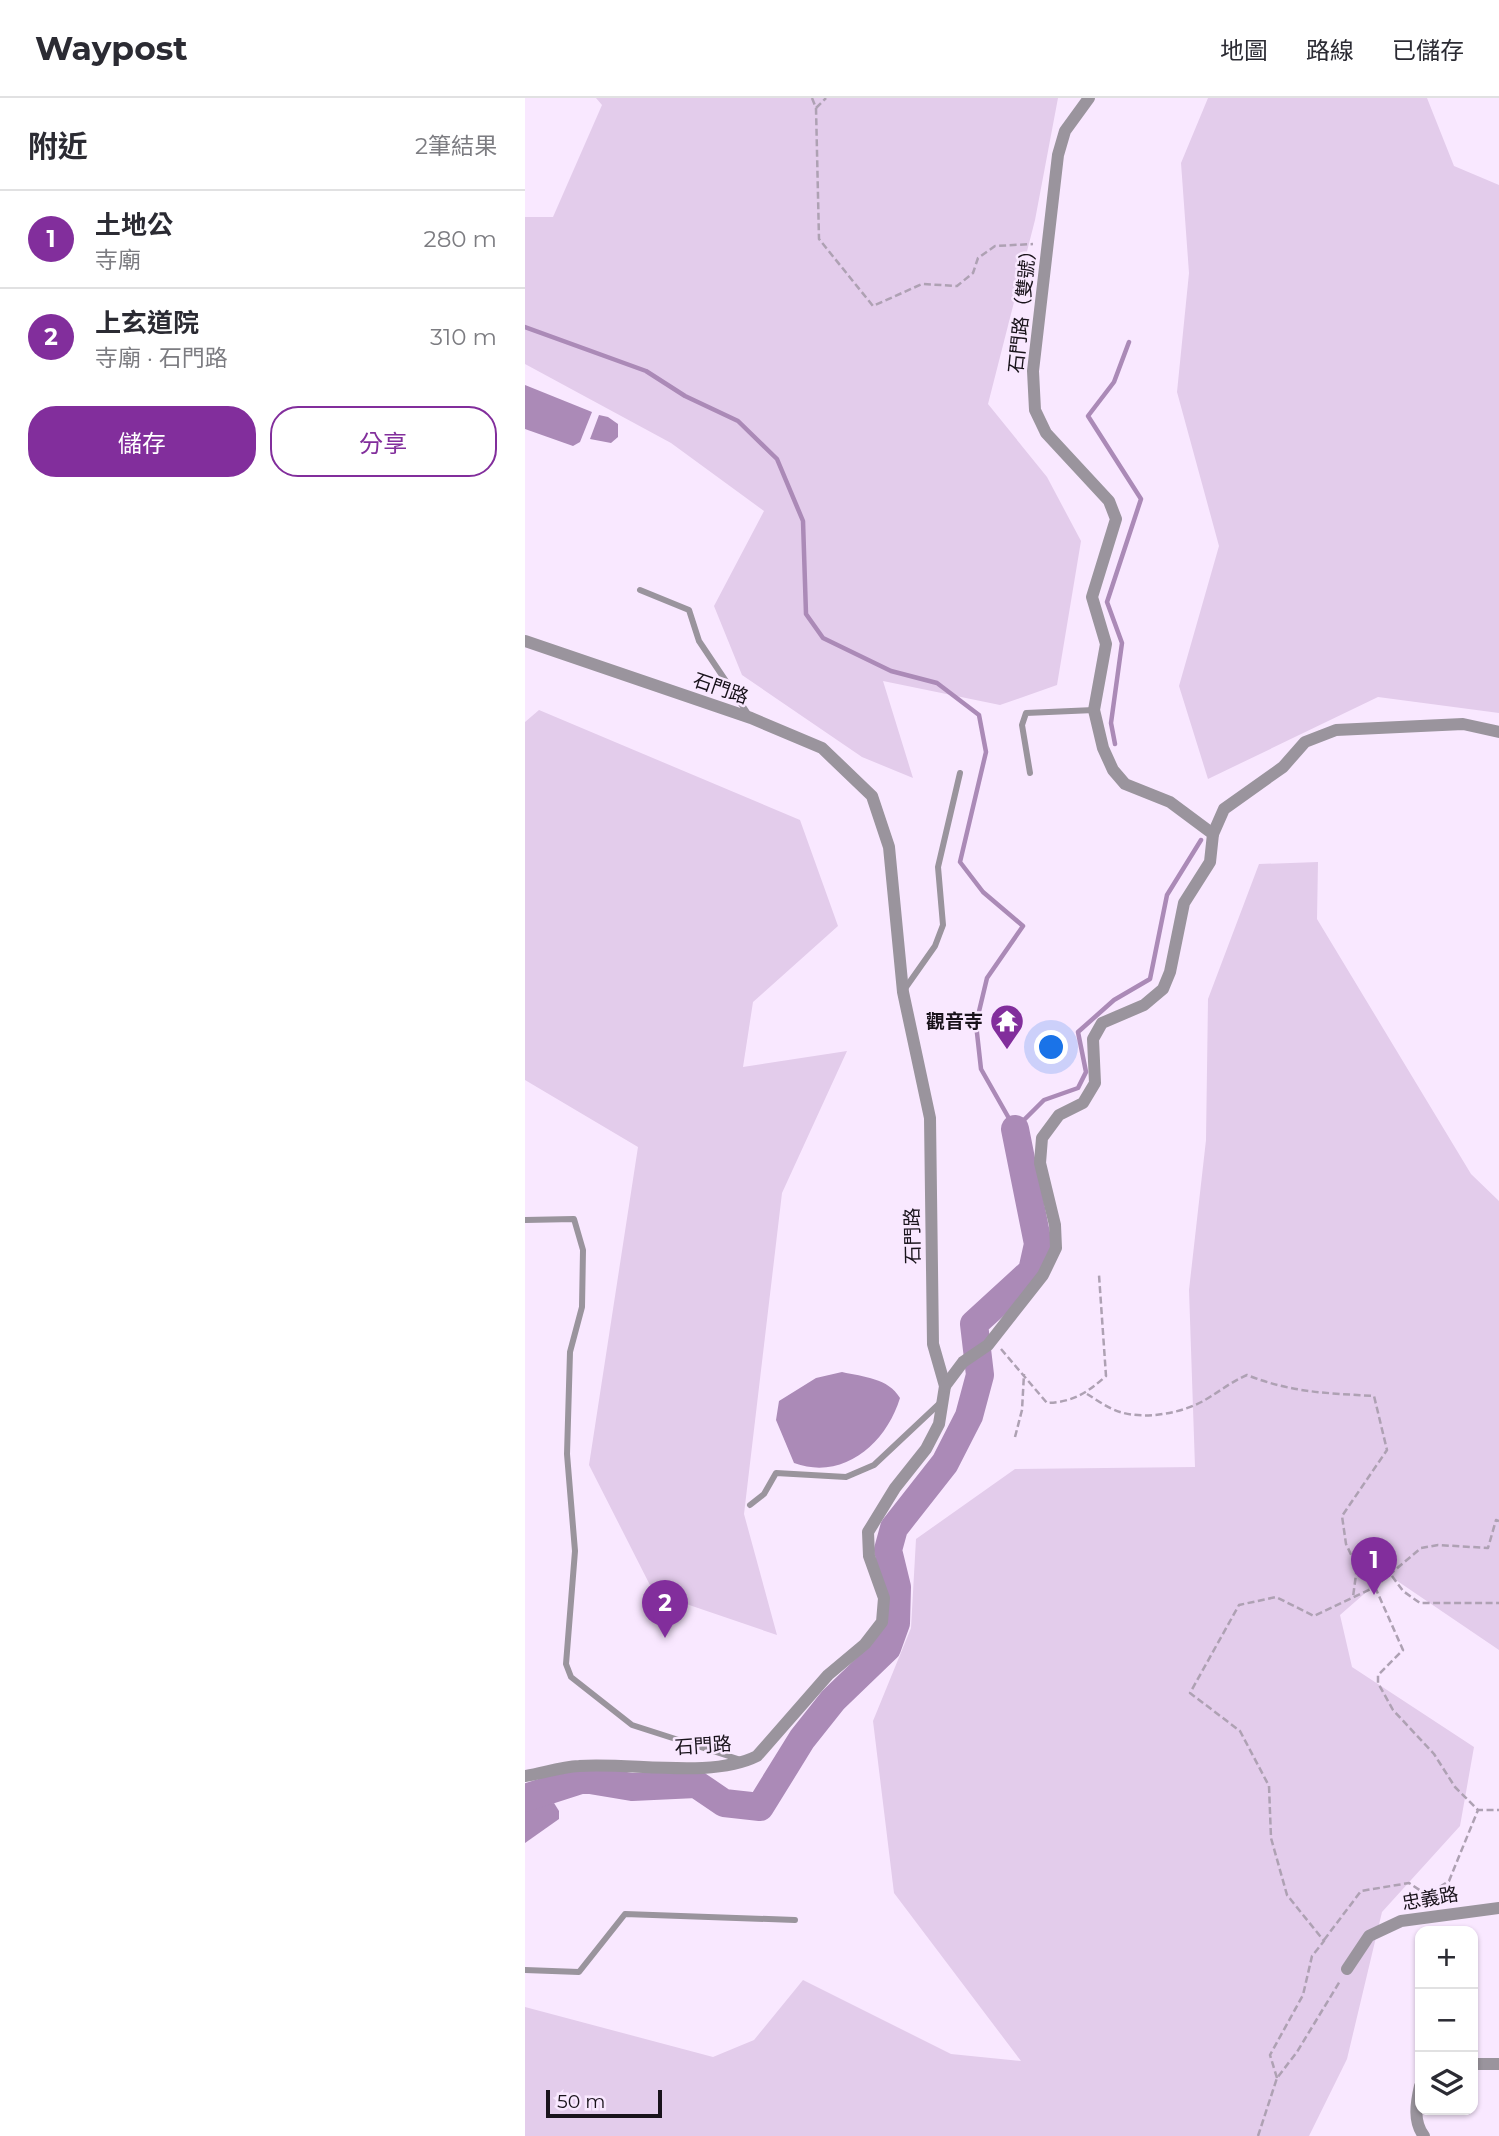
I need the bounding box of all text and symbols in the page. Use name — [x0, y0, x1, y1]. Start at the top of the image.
text: Waypost — [35, 28, 188, 68]
text: 地圖 — [1220, 36, 1268, 65]
text: 路線 — [1306, 36, 1354, 65]
text: 已儲存 — [1392, 36, 1464, 65]
text: 附近 — [28, 128, 88, 165]
text: 2筆結果 — [415, 132, 497, 160]
text: 土地公 — [95, 209, 173, 241]
text: 1 — [46, 225, 56, 253]
text: 280 m — [424, 225, 497, 253]
street label: 石門路（雙號） — [1004, 240, 1041, 374]
text: 寺廟 — [95, 246, 141, 274]
text: 上玄道院 — [95, 307, 199, 339]
text: 2 — [44, 323, 58, 351]
text: 310 m — [430, 323, 497, 351]
text: 寺廟 · 石門路 — [95, 344, 228, 372]
button: 儲存 — [28, 406, 256, 477]
button: 分享 — [270, 406, 497, 477]
street label: 石門路 — [690, 668, 752, 709]
temple icon: 觀音寺 — [988, 1002, 1026, 1051]
place label: 觀音寺 — [926, 1010, 983, 1033]
your location — [1034, 1030, 1068, 1064]
street label: 石門路 — [901, 1207, 924, 1265]
pin: 1 — [1351, 1537, 1397, 1595]
pin: 2 — [642, 1580, 688, 1638]
street label: 石門路 — [674, 1732, 732, 1759]
street label: 忠義路 — [1400, 1882, 1460, 1915]
map controls — [1415, 1926, 1478, 2115]
button: + — [1415, 1926, 1478, 1989]
button: − — [1415, 1989, 1478, 2052]
button: layers — [1415, 2052, 1478, 2115]
scale bar — [546, 2087, 661, 2119]
text: 50 m — [557, 2090, 605, 2113]

